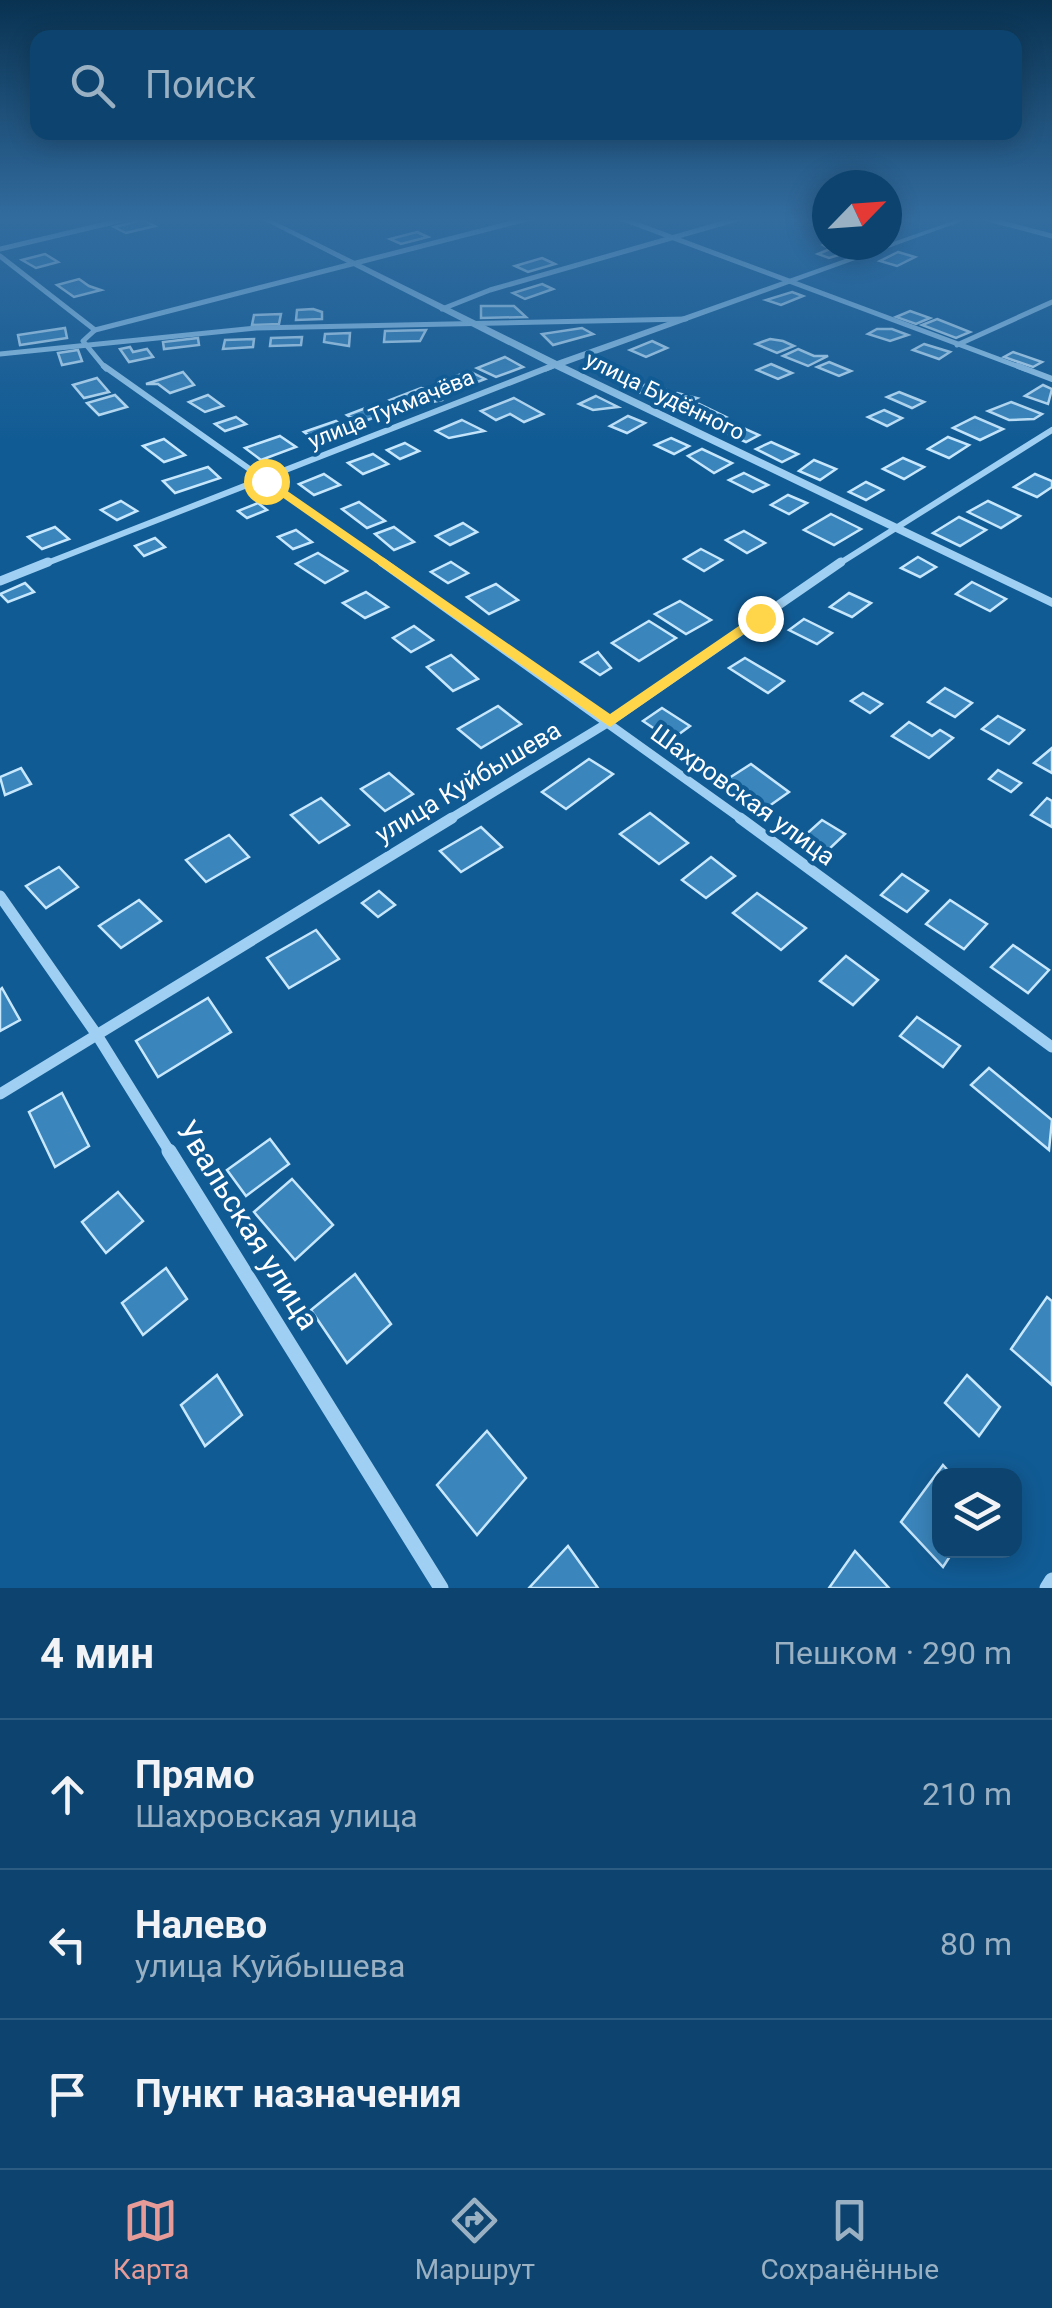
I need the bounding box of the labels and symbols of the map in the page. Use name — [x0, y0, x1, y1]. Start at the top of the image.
north arrow — [812, 170, 902, 260]
street label: улица Будённого — [581, 347, 749, 445]
street label: улица Тукмачёва — [304, 364, 478, 454]
route start — [244, 459, 290, 505]
route end — [738, 596, 784, 642]
street label: улица Куйбышева — [370, 715, 566, 849]
street label: Шахровская улица — [645, 718, 841, 872]
street label: Увальская улица — [170, 1114, 326, 1336]

